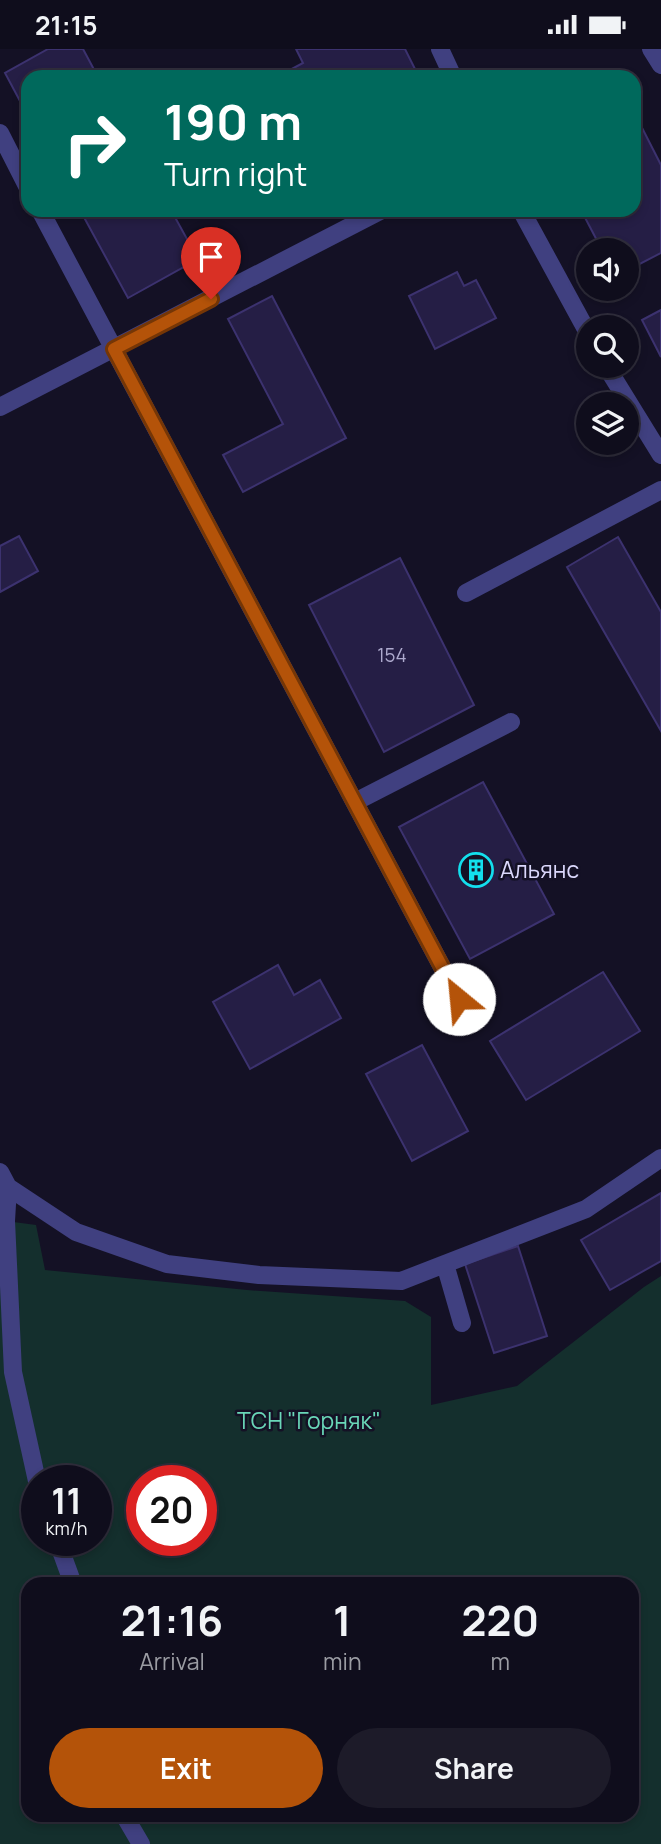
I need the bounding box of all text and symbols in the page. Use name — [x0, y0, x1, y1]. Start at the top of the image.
text: 21:15 — [35, 7, 97, 43]
text: 190 m — [164, 88, 302, 155]
icon: right — [49, 98, 140, 189]
text: Turn right — [164, 152, 307, 196]
pin — [181, 227, 241, 299]
icon: arrive — [192, 238, 230, 276]
map controls — [576, 238, 639, 455]
button: sound — [576, 238, 639, 301]
button: search — [576, 315, 639, 378]
button: layers — [576, 392, 639, 455]
house number: 154 — [377, 642, 407, 668]
building icon: Альянс — [457, 851, 495, 889]
place label: Альянс — [500, 853, 579, 885]
position arrow — [422, 962, 496, 1036]
park label: ТСН "Горняк" — [237, 1404, 381, 1436]
speed limit sign: 20 — [126, 1465, 217, 1556]
text: 11 — [51, 1477, 82, 1525]
text: km/h — [46, 1516, 87, 1540]
text: 21:16 — [121, 1591, 223, 1649]
text: 1 — [333, 1591, 351, 1649]
text: 220 — [461, 1591, 539, 1649]
text: Arrival — [139, 1645, 205, 1677]
text: min — [323, 1645, 362, 1677]
text: m — [491, 1645, 510, 1677]
button: Exit — [49, 1728, 323, 1808]
button: Share — [337, 1728, 611, 1808]

